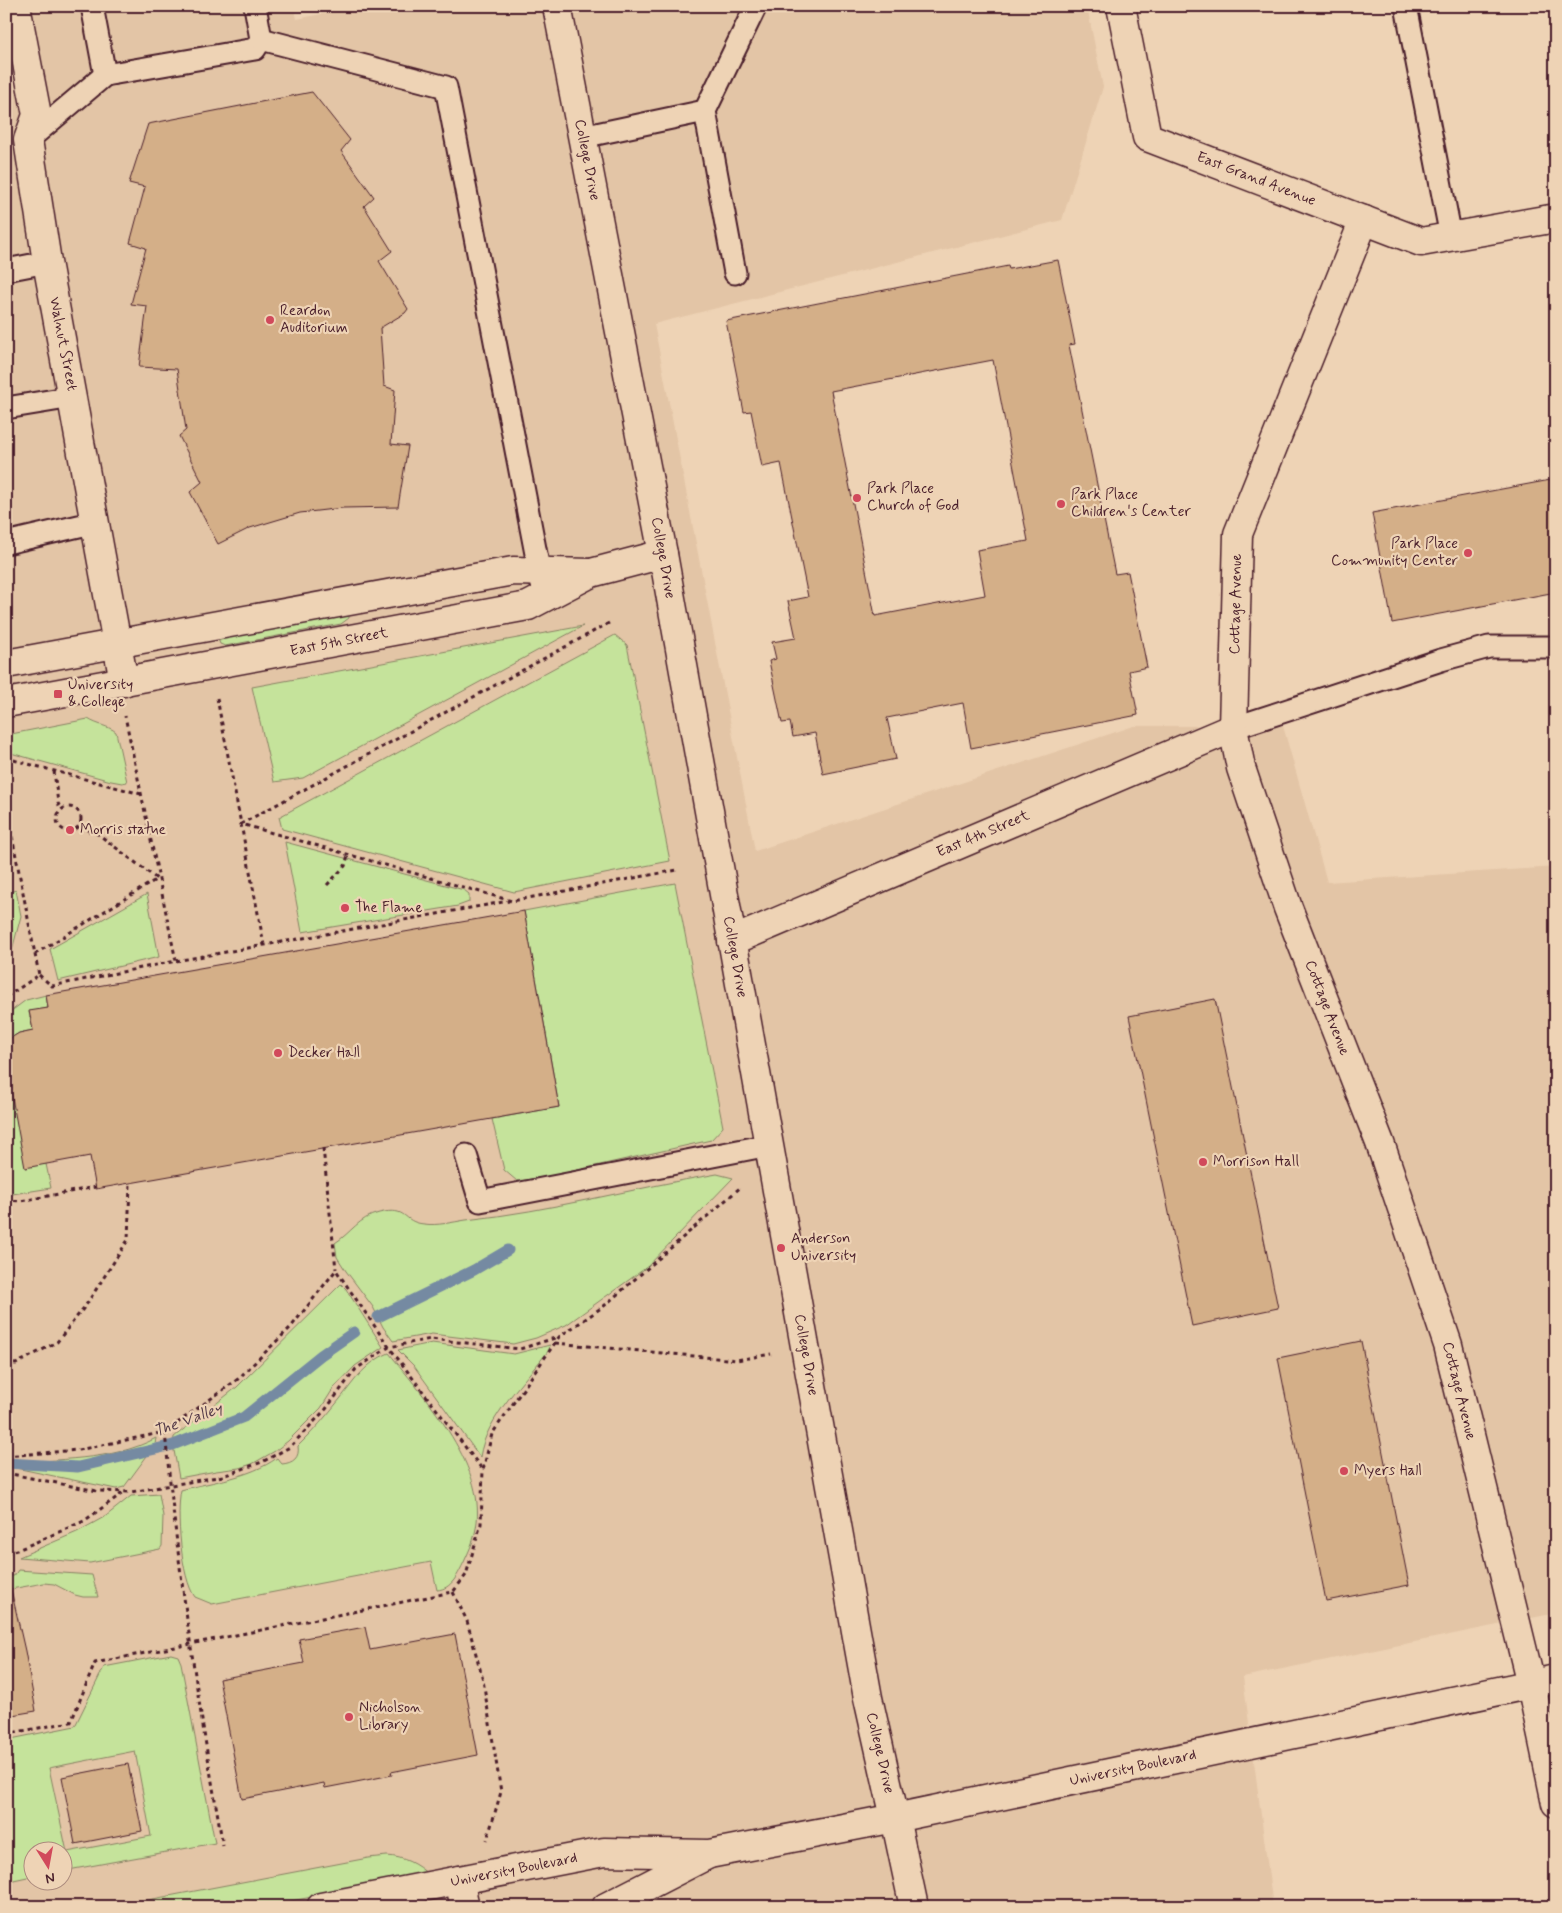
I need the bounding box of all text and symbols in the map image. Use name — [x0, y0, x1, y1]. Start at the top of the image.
street label: College Drive — [569, 118, 605, 203]
street label: East Grand Avenue — [1194, 147, 1319, 211]
street label: Walnut Street — [44, 295, 82, 393]
place label: Reardon Auditorium — [280, 301, 348, 338]
marker: Reardon Auditorium — [264, 314, 276, 326]
place label: Park Place Church of God — [867, 479, 959, 516]
place label: Park Place Children's Center — [1071, 485, 1191, 522]
marker: Park Place Church of God — [851, 492, 863, 504]
marker: Park Place Children's Center — [1055, 498, 1067, 510]
street label: College Drive — [646, 516, 680, 601]
place label: Park Place Community Center — [1331, 534, 1458, 571]
marker: Park Place Community Center — [1462, 547, 1474, 559]
street label: Cottage Avenue — [1225, 553, 1247, 655]
street label: East 5th Street — [288, 623, 390, 661]
place label: University & College — [68, 675, 133, 712]
marker: University & College — [52, 688, 64, 700]
street label: East 4th Street — [934, 805, 1033, 863]
place label: Morris statue — [80, 820, 166, 840]
marker: Morris statue — [64, 824, 76, 836]
place label: The Flame — [355, 898, 422, 918]
marker: The Flame — [339, 902, 351, 914]
street label: College Drive — [718, 915, 752, 1000]
street label: Cottage Avenue — [1300, 957, 1354, 1059]
place label: Decker Hall — [288, 1043, 360, 1063]
marker: Decker Hall — [272, 1047, 284, 1059]
place label: Morrison Hall — [1213, 1152, 1299, 1172]
marker: Morrison Hall — [1197, 1156, 1209, 1168]
place label: Anderson University — [791, 1229, 856, 1266]
marker: Anderson University — [775, 1242, 787, 1254]
street label: College Drive — [789, 1313, 823, 1398]
street label: Cottage Avenue — [1437, 1340, 1481, 1442]
water label: The Valley — [151, 1397, 227, 1442]
place label: Myers Hall — [1354, 1461, 1422, 1481]
marker: Myers Hall — [1338, 1465, 1350, 1477]
place label: Nicholson Library — [359, 1698, 422, 1735]
marker: Nicholson Library — [343, 1711, 355, 1723]
street label: College Drive — [861, 1711, 899, 1796]
street label: University Boulevard — [1068, 1745, 1198, 1791]
north arrow — [22, 1840, 72, 1890]
street label: University Boulevard — [449, 1848, 579, 1892]
text: N — [44, 1868, 57, 1888]

